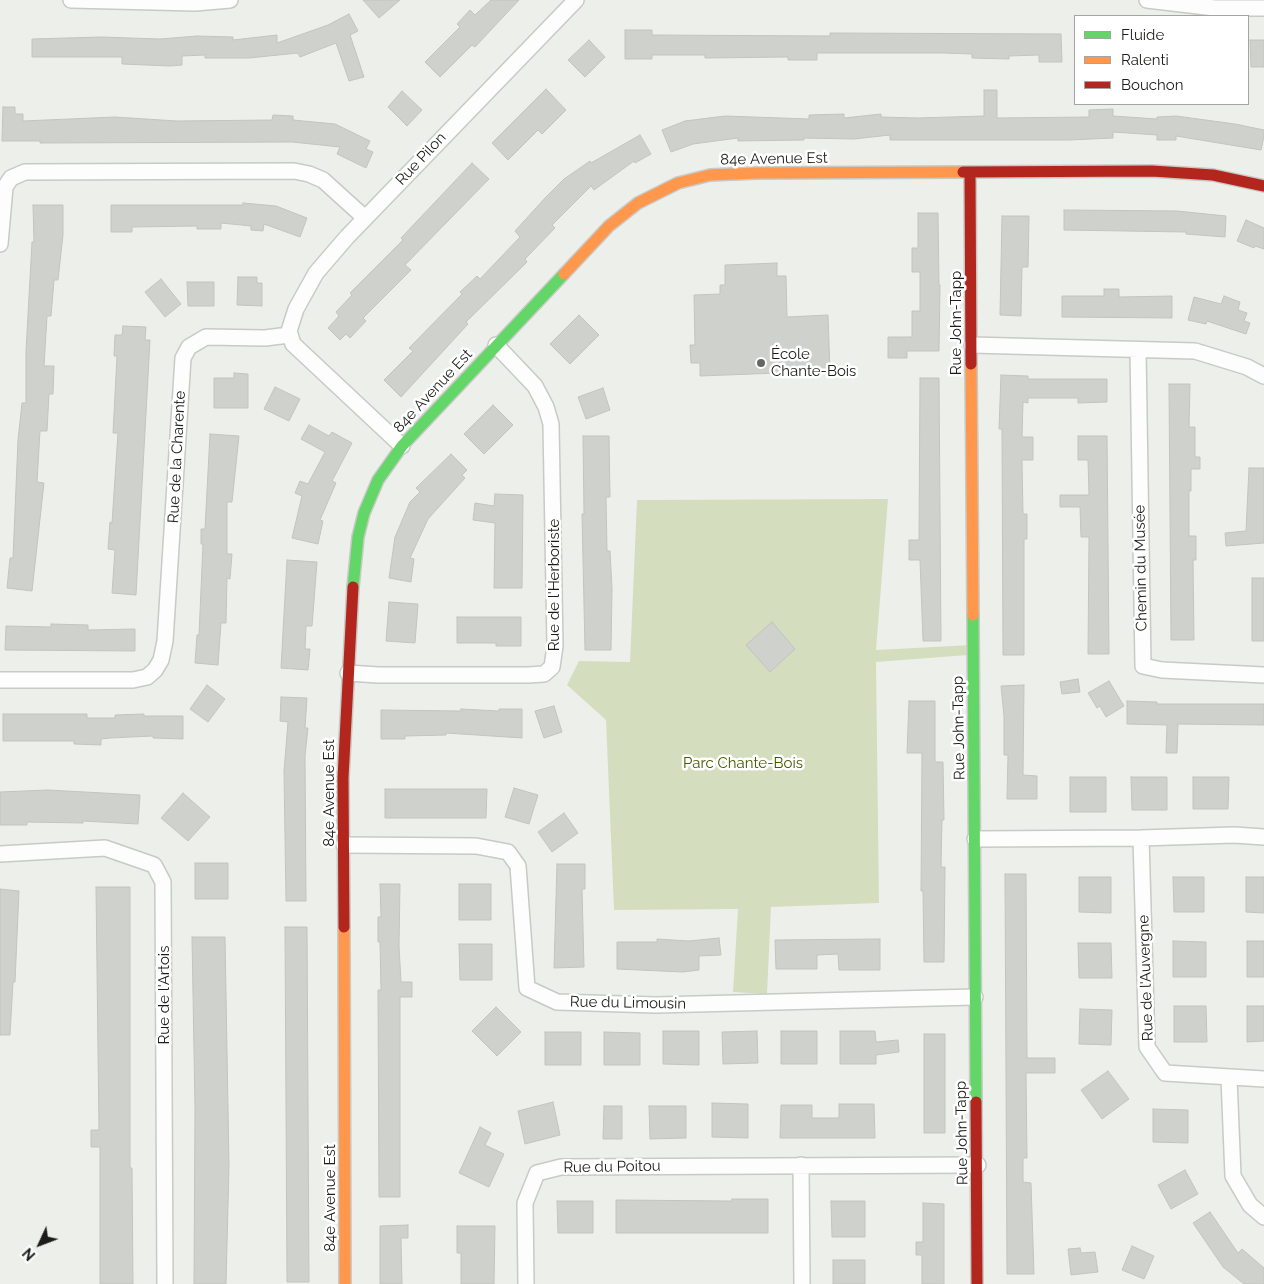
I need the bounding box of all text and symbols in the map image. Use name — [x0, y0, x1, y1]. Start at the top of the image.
legend — [1074, 15, 1249, 105]
text: Fluide — [1121, 26, 1164, 44]
text: Ralenti — [1121, 51, 1169, 69]
text: Bouchon — [1121, 76, 1183, 94]
street label: Rue Pilon — [392, 129, 450, 189]
street label: 84e Avenue Est — [720, 149, 828, 169]
street label: Rue John-Tapp — [947, 271, 965, 375]
place label: École Chante-Bois — [771, 345, 856, 380]
street label: 84e Avenue Est — [390, 346, 476, 436]
marker: École Chante-Bois — [755, 357, 767, 369]
street label: Rue de la Charente — [165, 390, 189, 524]
street label: Chemin du Musée — [1131, 505, 1151, 631]
street label: Rue de l'Herboriste — [545, 519, 563, 651]
street label: Rue John-Tapp — [949, 676, 969, 780]
street label: 84e Avenue Est — [320, 739, 338, 847]
park label: Parc Chante-Bois — [683, 754, 803, 772]
street label: Rue de l'Auvergne — [1135, 915, 1157, 1041]
street label: Rue de l'Artois — [155, 946, 173, 1044]
street label: Rue du Limousin — [570, 993, 686, 1013]
street label: Rue John-Tapp — [952, 1081, 972, 1185]
street label: 84e Avenue Est — [321, 1144, 339, 1252]
street label: Rue du Poitou — [563, 1157, 661, 1177]
north arrow — [15, 1219, 65, 1269]
text: N — [20, 1245, 39, 1264]

